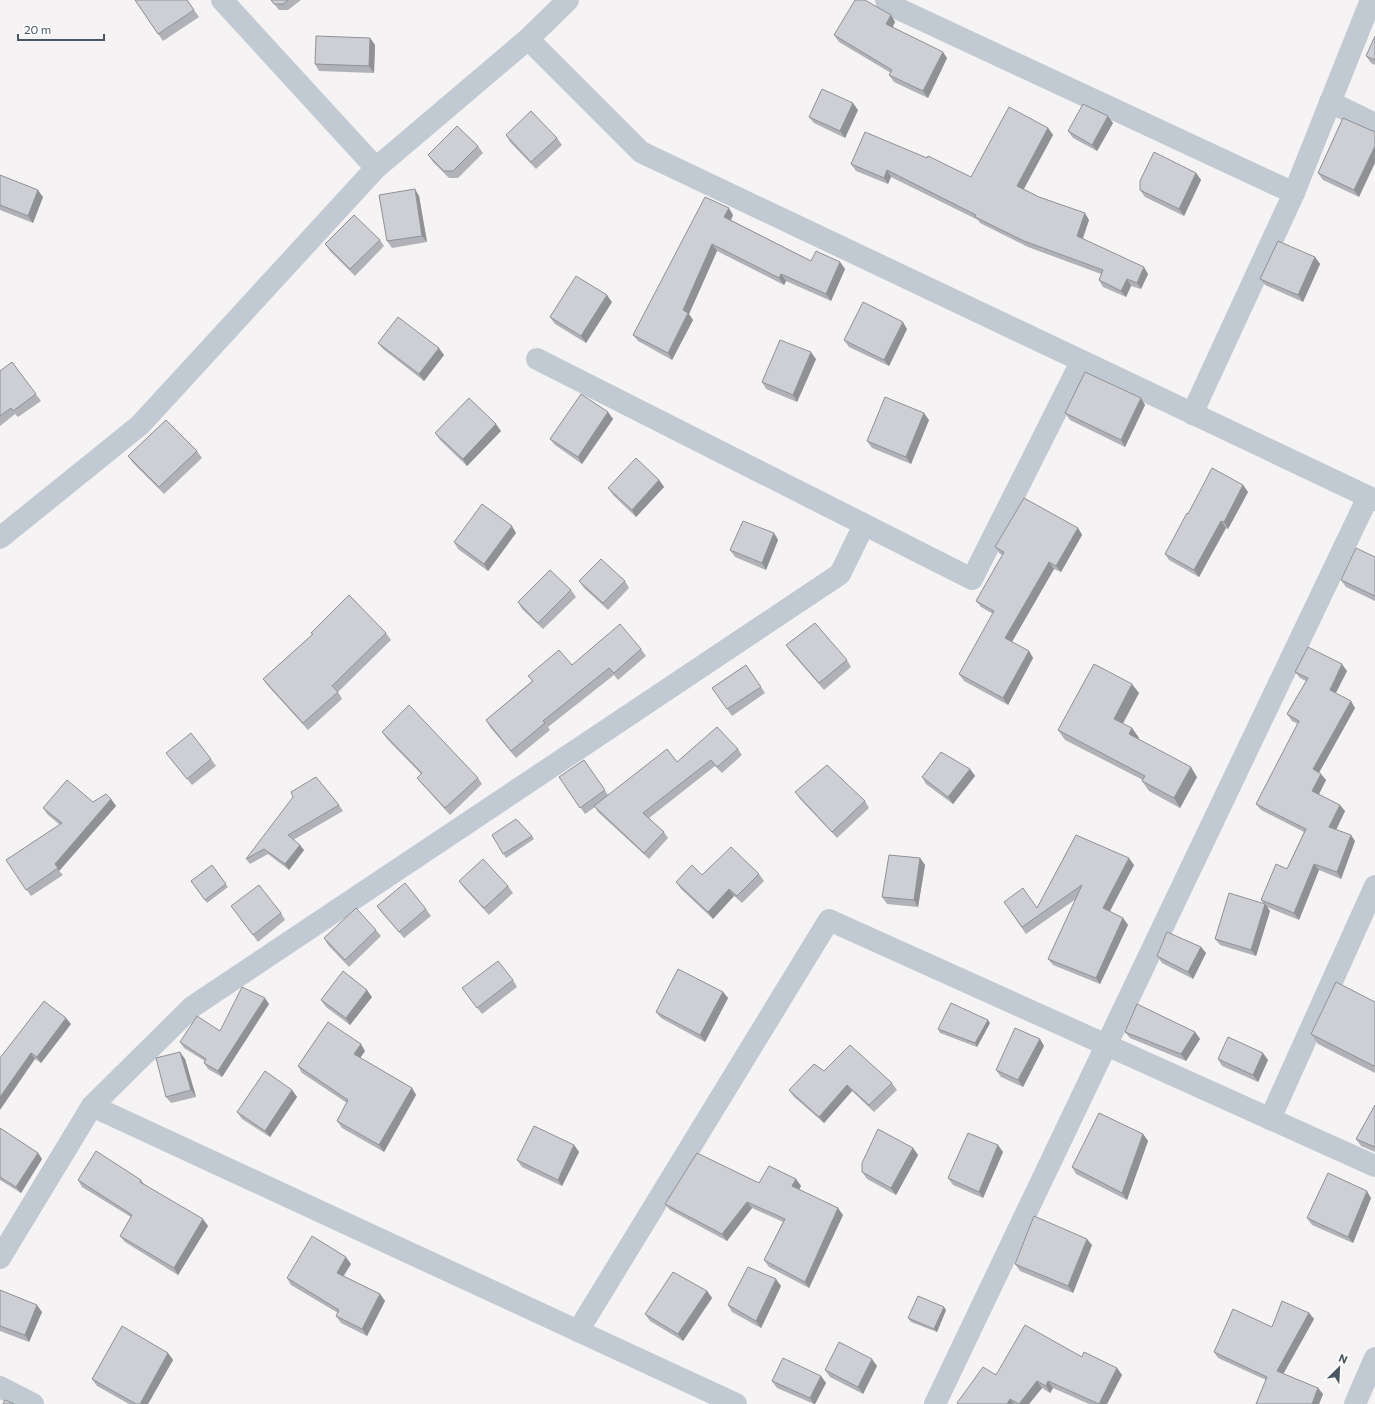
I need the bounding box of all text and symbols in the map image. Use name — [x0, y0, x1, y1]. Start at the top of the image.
scale bar — [18, 16, 104, 42]
text: 20 m — [24, 22, 51, 36]
north arrow — [1319, 1348, 1359, 1388]
text: N — [1337, 1351, 1350, 1366]

